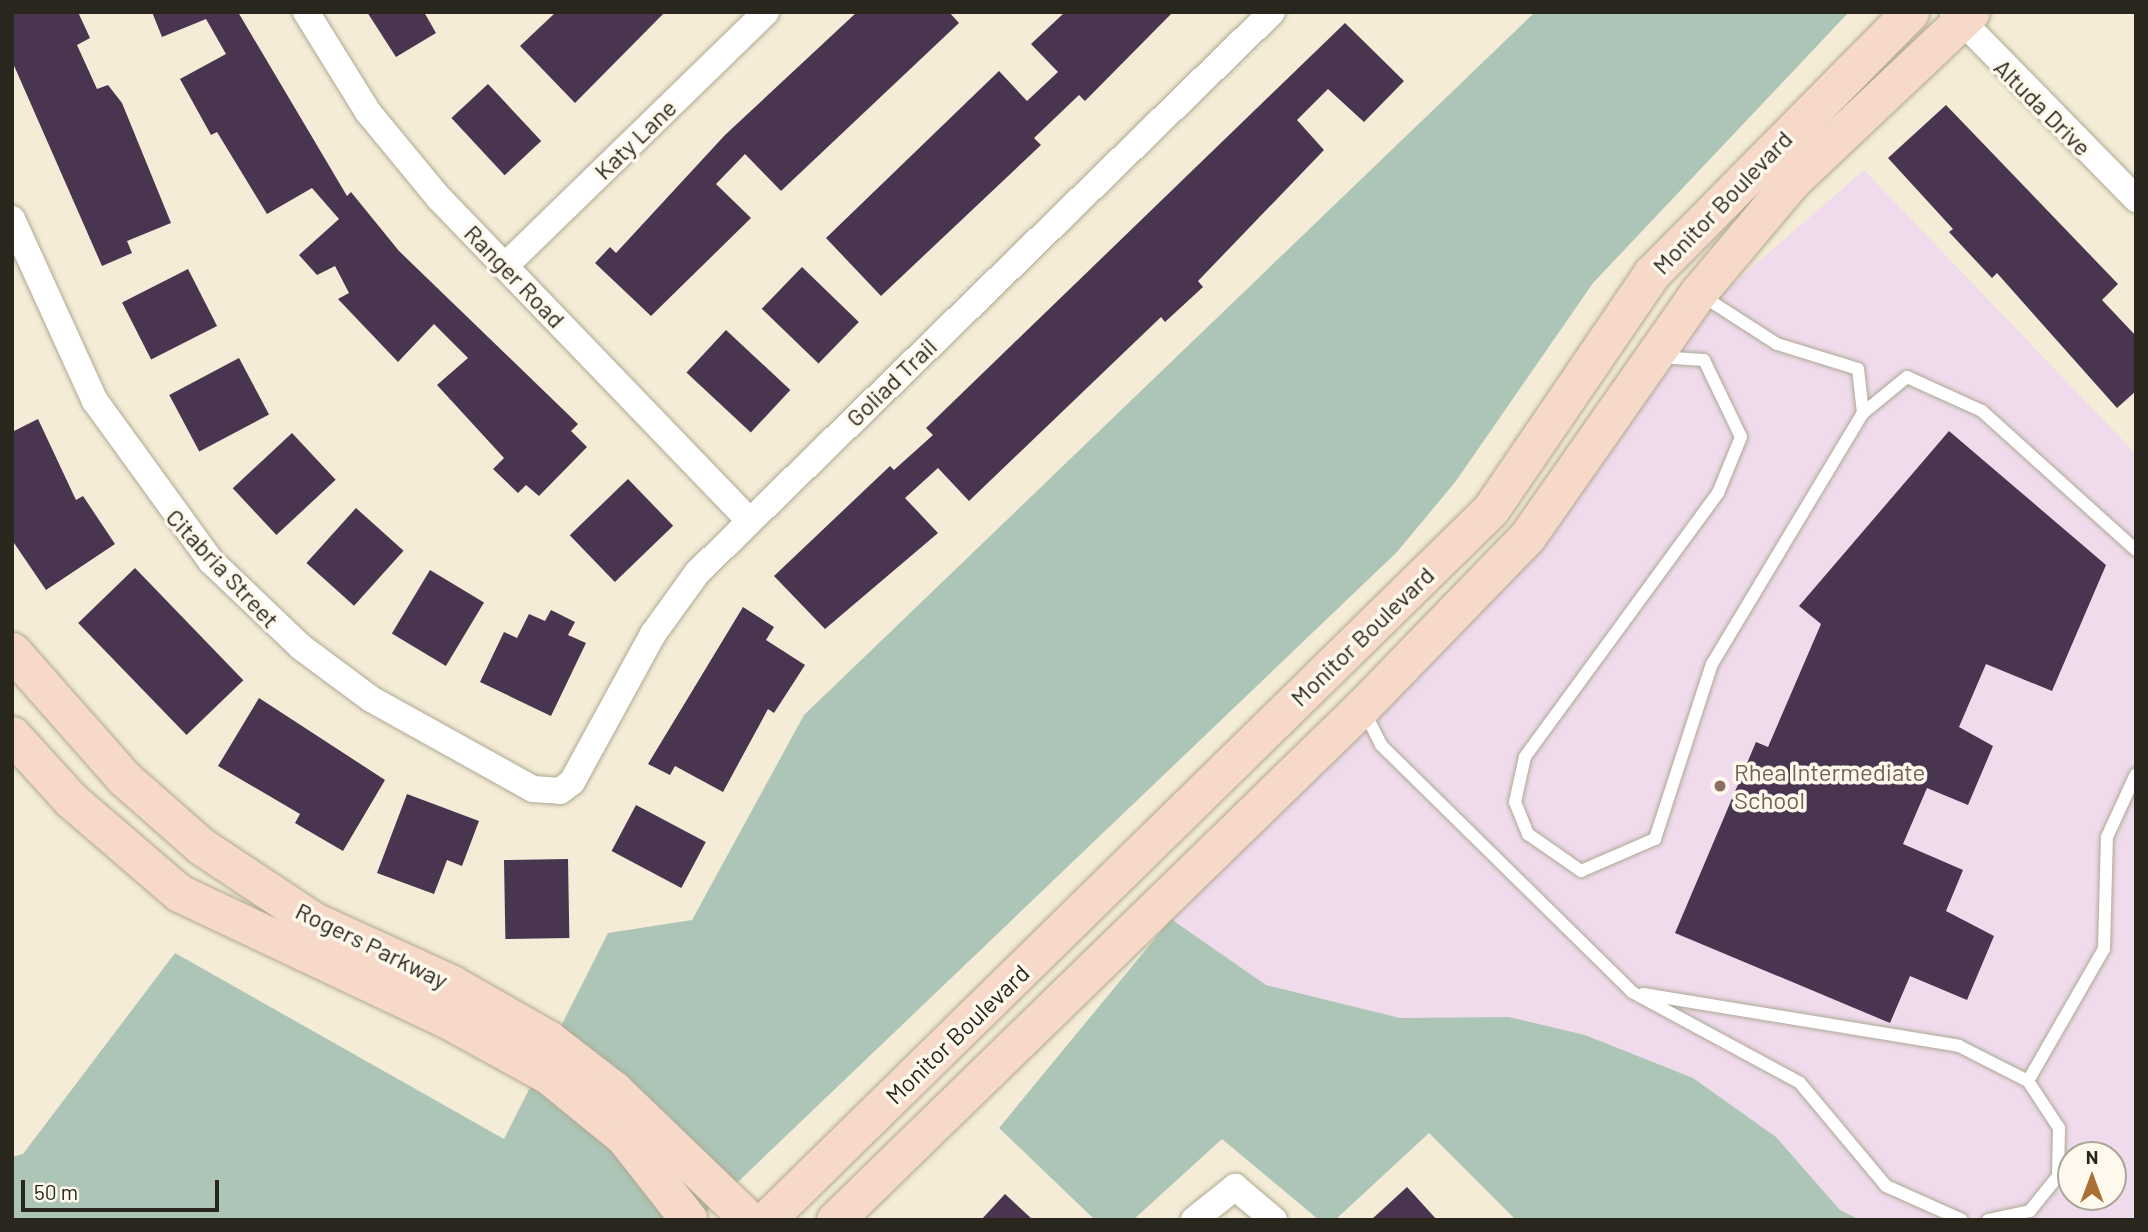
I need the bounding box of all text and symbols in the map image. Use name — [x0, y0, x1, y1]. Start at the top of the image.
street label: Altuda Drive — [1989, 53, 2097, 161]
street label: Katy Lane — [588, 93, 682, 185]
street label: Monitor Boulevard — [1646, 124, 1798, 280]
street label: Ranger Road — [459, 218, 571, 334]
street label: Goliad Trail — [840, 332, 942, 432]
street label: Citabria Street — [161, 503, 285, 633]
street label: Monitor Boulevard — [1284, 560, 1440, 712]
place label: Rhea Intermediate School — [1734, 758, 1925, 814]
marker: Rhea Intermediate School — [1712, 778, 1728, 794]
street label: Rogers Parkway — [291, 896, 453, 994]
street label: Monitor Boulevard — [879, 958, 1035, 1110]
north arrow — [2057, 1141, 2127, 1211]
text: N — [2086, 1145, 2098, 1168]
scale bar — [24, 1166, 222, 1210]
text: 50 m — [34, 1179, 78, 1204]

